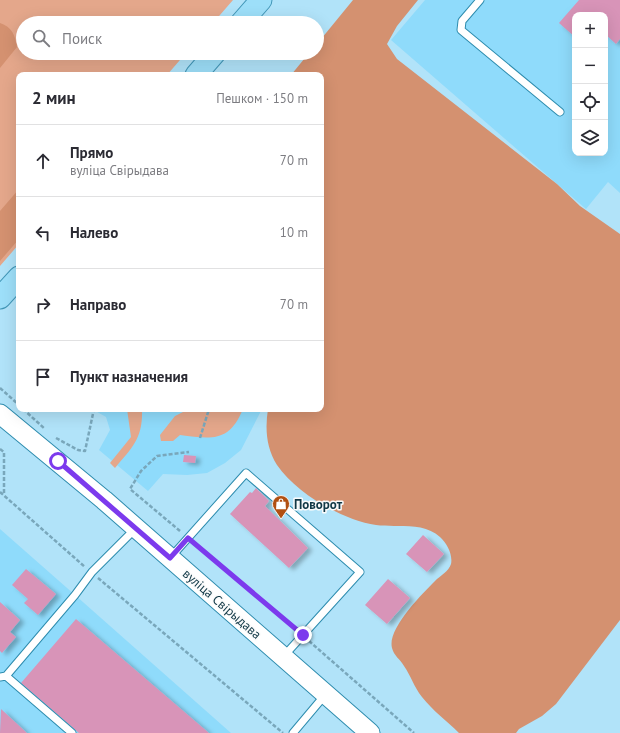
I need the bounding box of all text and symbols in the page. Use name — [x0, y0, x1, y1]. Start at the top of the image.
map controls — [572, 12, 608, 156]
button: + — [572, 12, 608, 48]
search box — [16, 16, 324, 60]
icon: search — [30, 27, 52, 49]
text: Поиск — [62, 29, 102, 48]
button: − — [572, 48, 608, 84]
button: locate — [572, 84, 608, 120]
text: 2 мин — [32, 87, 76, 109]
text: Пешком · 150 m — [216, 90, 308, 107]
button: layers — [572, 120, 608, 156]
text: Прямо — [70, 143, 113, 162]
icon: ahead — [32, 150, 54, 172]
text: 70 m — [280, 152, 308, 169]
text: вуліца Свірыдава — [70, 162, 169, 179]
icon: left — [32, 222, 54, 244]
text: Налево — [70, 223, 118, 242]
text: 10 m — [280, 224, 308, 241]
icon: right — [32, 294, 54, 316]
text: Направо — [70, 295, 126, 314]
text: 70 m — [280, 296, 308, 313]
icon: arrive — [32, 366, 54, 388]
text: Пункт назначения — [70, 367, 188, 386]
route start — [49, 452, 67, 470]
shop icon: Поворот — [271, 494, 291, 519]
place label: Поворот — [294, 496, 343, 513]
street label: вуліца Свірыдава — [179, 565, 265, 643]
route end — [294, 626, 312, 644]

